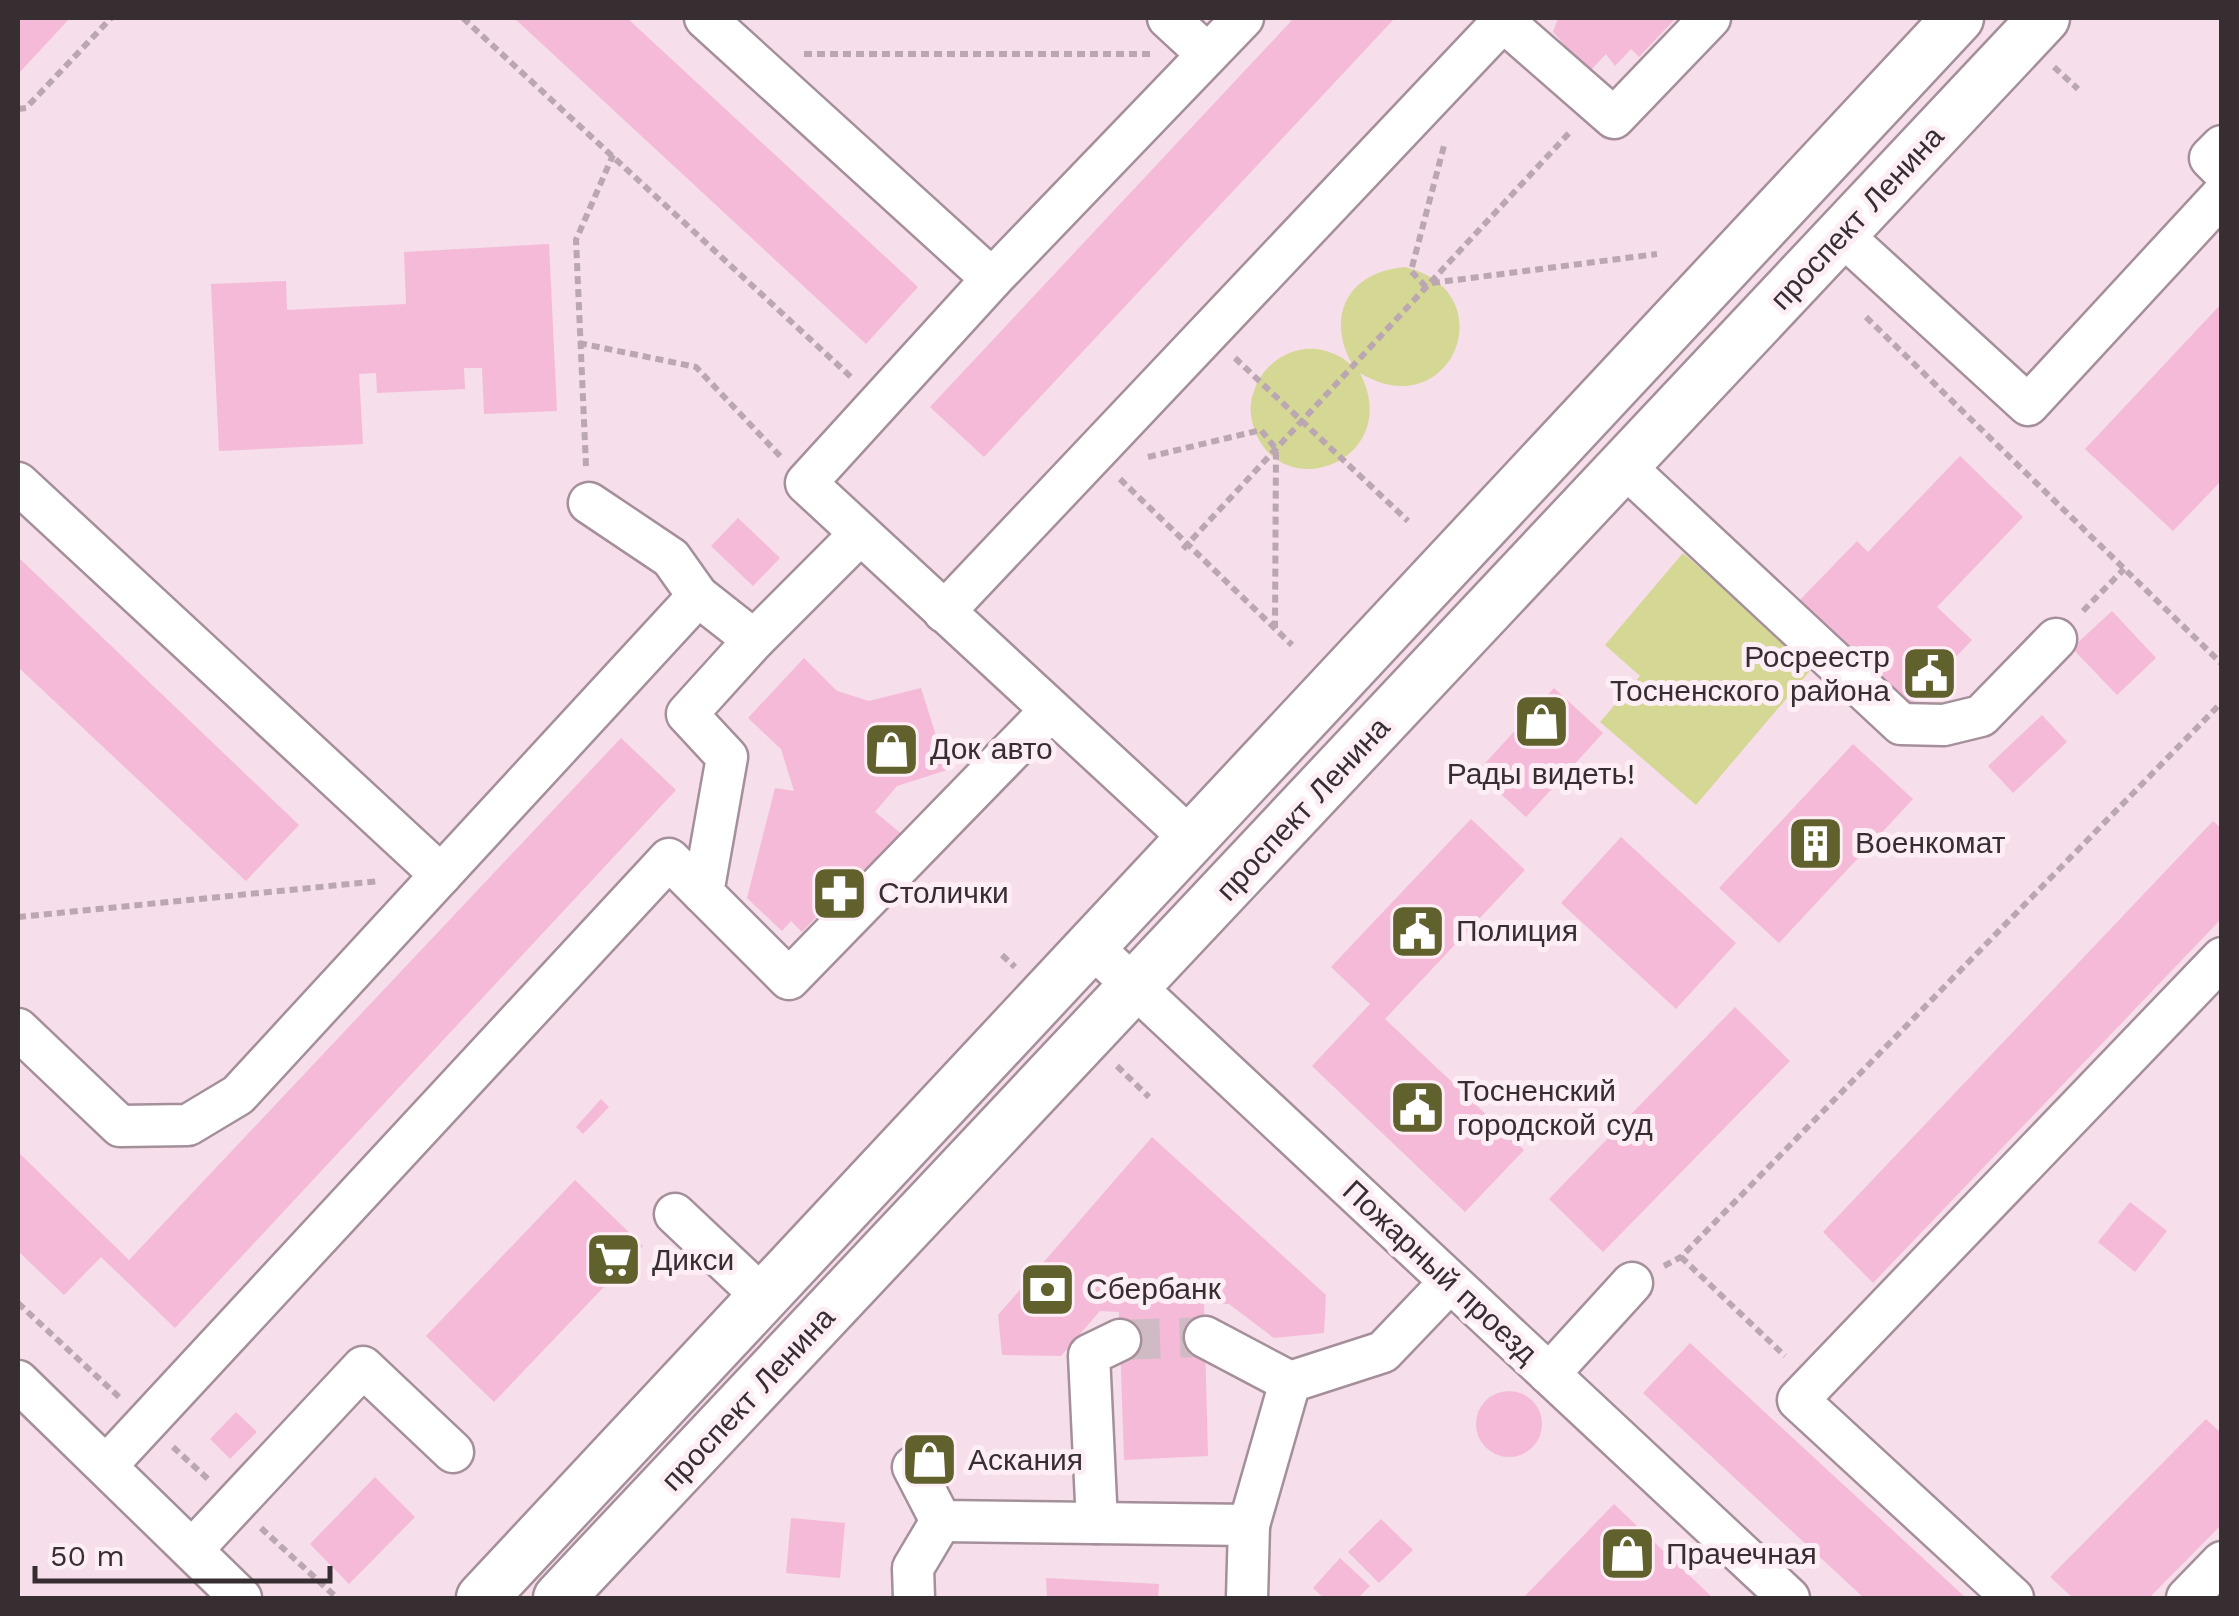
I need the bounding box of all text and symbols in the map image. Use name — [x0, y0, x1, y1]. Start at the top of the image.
street label: проспект Ленина — [1763, 118, 1951, 317]
place label: Росреестр Тосненского района — [1610, 639, 1890, 708]
public building icon: Росреестр Тосненского района — [1899, 644, 1959, 704]
shop icon: Рады видеть! — [1511, 691, 1571, 751]
street label: проспект Ленина — [1209, 709, 1397, 908]
shop icon: Док авто — [861, 719, 921, 779]
place label: Док авто — [930, 731, 1053, 766]
place label: Рады видеть! — [1447, 756, 1635, 791]
building icon: Военкомат — [1786, 813, 1846, 873]
place label: Военкомат — [1855, 825, 2006, 860]
pharmacy icon: Столички — [809, 863, 869, 923]
place label: Столички — [878, 875, 1009, 910]
public building icon: Полиция — [1387, 901, 1447, 961]
place label: Полиция — [1456, 913, 1578, 948]
place label: Тосненский городской суд — [1457, 1073, 1653, 1142]
public building icon: Тосненский городской суд — [1388, 1078, 1448, 1138]
street label: Пожарный проезд — [1336, 1173, 1545, 1371]
supermarket icon: Дикси — [583, 1230, 643, 1290]
place label: Дикси — [652, 1242, 734, 1277]
bank icon: Сбербанк — [1017, 1259, 1077, 1319]
place label: Сбербанк — [1086, 1271, 1222, 1306]
street label: проспект Ленина — [654, 1299, 842, 1498]
shop icon: Аскания — [899, 1430, 959, 1490]
place label: Аскания — [968, 1442, 1083, 1477]
scale bar — [35, 1521, 330, 1583]
shop icon: Прачечная — [1597, 1524, 1657, 1584]
place label: Прачечная — [1666, 1536, 1817, 1571]
text: 50 m — [50, 1538, 125, 1573]

